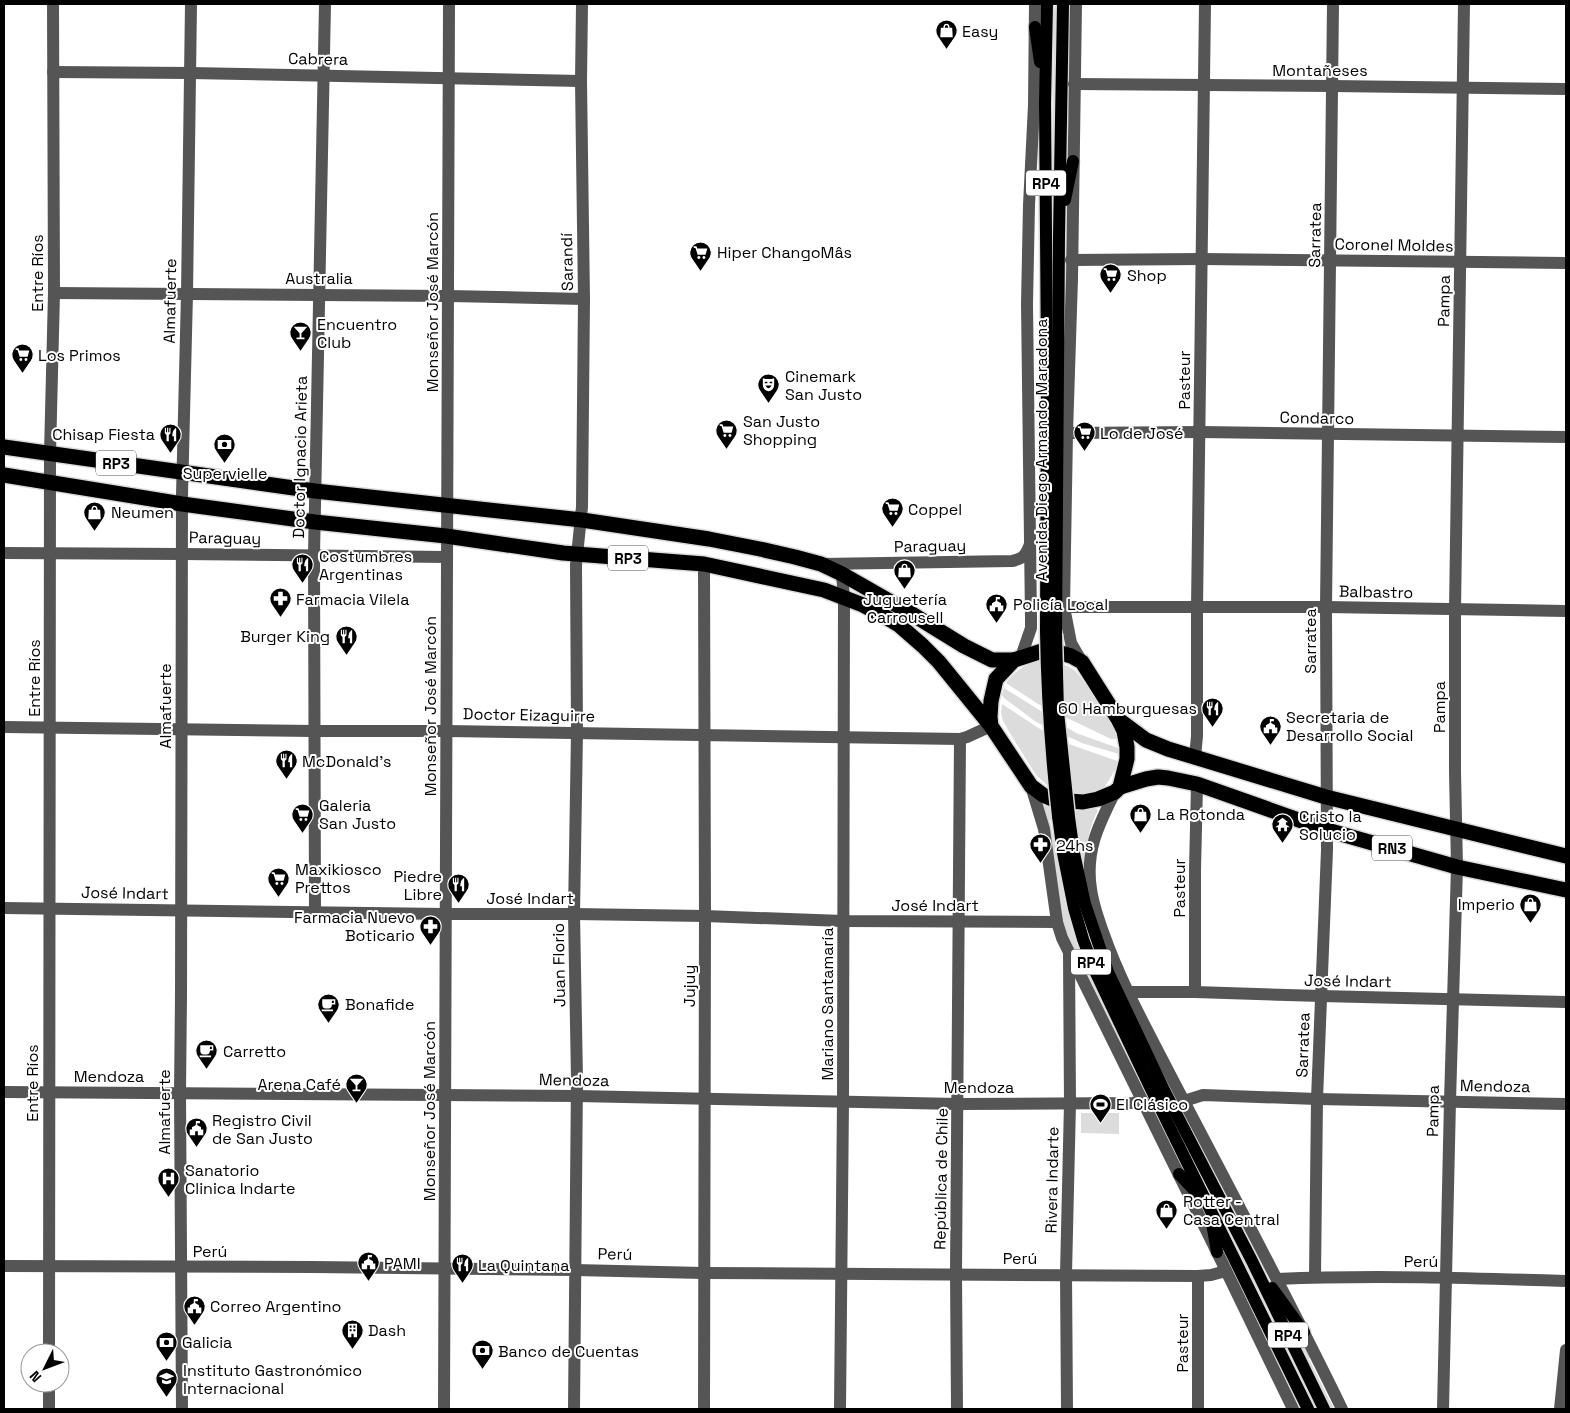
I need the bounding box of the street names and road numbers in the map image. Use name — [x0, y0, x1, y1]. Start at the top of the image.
street label: Cabrera — [288, 48, 348, 70]
street label: Montañeses — [1272, 60, 1368, 81]
road number: RP4 — [1026, 170, 1066, 196]
street label: Sarratea — [1304, 202, 1326, 268]
street label: Monseñor José Marcón — [422, 212, 443, 392]
street label: Sarandí — [556, 233, 578, 291]
street label: Coronel Moldes — [1334, 233, 1454, 257]
street label: Entre Ríos — [27, 234, 48, 312]
street label: Almafuerte — [159, 258, 181, 344]
street label: Australia — [285, 268, 353, 289]
street label: Pampa — [1433, 275, 1455, 327]
street label: Avenida Diego Armando Maradona — [1031, 318, 1052, 582]
street label: Pasteur — [1174, 350, 1195, 410]
street label: Doctor Ignacio Arieta — [288, 375, 312, 539]
street label: Condarco — [1279, 407, 1355, 429]
road number: RP3 — [96, 450, 136, 476]
street label: Paraguay — [189, 527, 261, 549]
street label: Paraguay — [894, 535, 966, 557]
road number: RP3 — [608, 546, 648, 570]
street label: Balbastro — [1339, 581, 1413, 603]
street label: Sarratea — [1300, 608, 1321, 674]
street label: Monseñor José Marcón — [420, 616, 441, 796]
street label: Entre Ríos — [24, 639, 45, 717]
street label: Almafuerte — [155, 663, 176, 749]
street label: Pampa — [1429, 681, 1450, 733]
street label: Doctor Eizaguirre — [463, 703, 595, 727]
road number: RN3 — [1372, 836, 1412, 860]
street label: Pasteur — [1169, 858, 1190, 918]
street label: José Indart — [81, 882, 169, 904]
street label: José Indart — [486, 888, 574, 909]
street label: José Indart — [891, 895, 979, 916]
street label: Juan Florio — [548, 923, 570, 1007]
street label: Mariano Santamaría — [817, 927, 838, 1081]
road number: RP4 — [1071, 950, 1111, 974]
street label: Jujuy — [679, 965, 700, 1007]
street label: José Indart — [1304, 970, 1392, 992]
street label: Sarratea — [1291, 1012, 1315, 1078]
street label: Monseñor José Marcón — [419, 1021, 440, 1201]
street label: Entre Ríos — [22, 1044, 43, 1122]
street label: Mendoza — [74, 1066, 144, 1087]
street label: Almafuerte — [154, 1069, 175, 1155]
street label: Mendoza — [539, 1069, 609, 1091]
street label: Mendoza — [1460, 1075, 1530, 1097]
street label: Mendoza — [944, 1077, 1014, 1098]
street label: Pampa — [1422, 1085, 1444, 1137]
street label: República de Chile — [929, 1108, 953, 1250]
street label: Rivera Indarte — [1041, 1126, 1063, 1234]
street label: Perú — [193, 1241, 227, 1262]
street label: Perú — [597, 1243, 633, 1265]
street label: Perú — [1003, 1248, 1037, 1269]
street label: Perú — [1404, 1251, 1438, 1272]
street label: Pasteur — [1172, 1313, 1193, 1373]
road number: RP4 — [1268, 1322, 1308, 1348]

